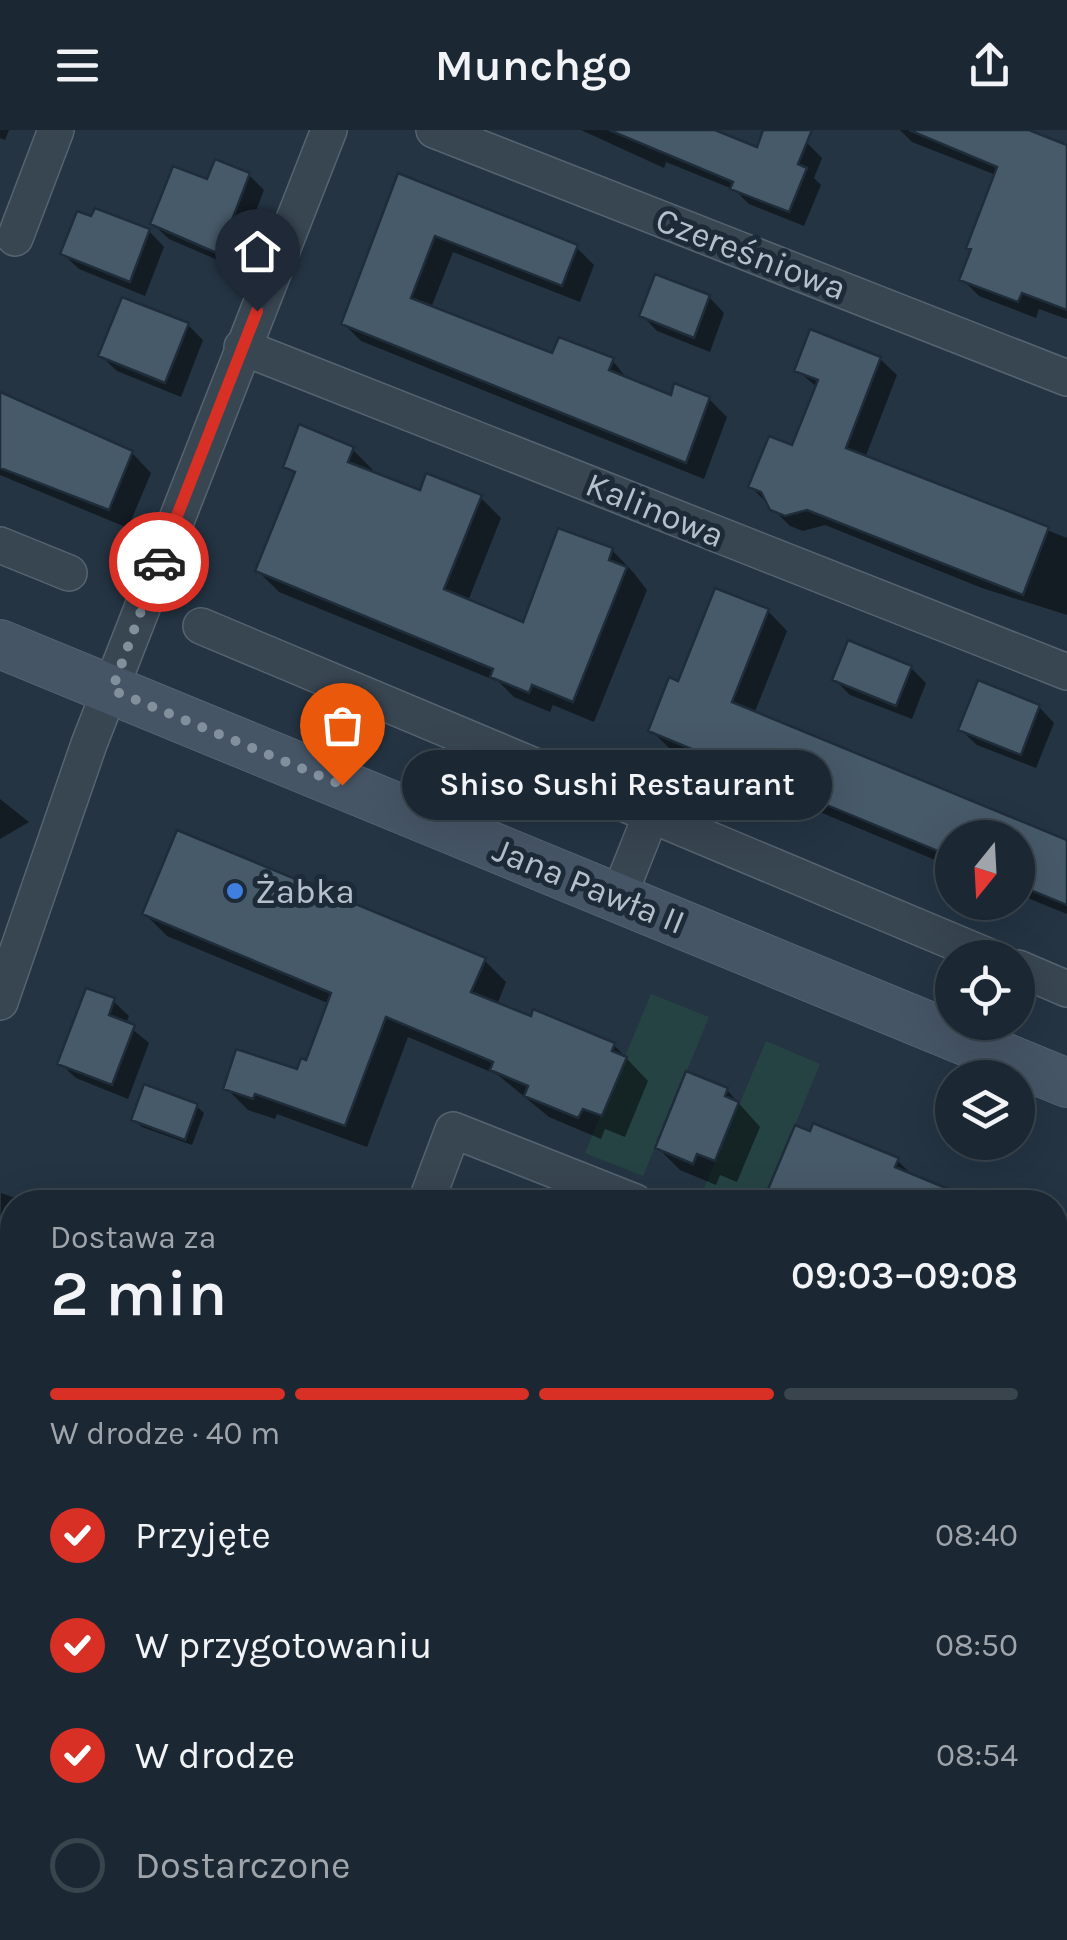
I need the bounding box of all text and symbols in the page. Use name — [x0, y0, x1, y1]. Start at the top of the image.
icon: menu — [50, 38, 105, 93]
icon: share — [962, 38, 1017, 93]
text: Munchgo — [435, 39, 632, 91]
street label: Czereśniowa — [650, 199, 852, 309]
pin — [215, 209, 300, 312]
icon: home — [230, 224, 285, 279]
street label: Kalinowa — [580, 464, 730, 556]
courier — [109, 512, 209, 612]
icon: car — [132, 535, 187, 590]
pin — [300, 683, 385, 786]
icon: bag — [315, 698, 370, 753]
callout: Shiso Sushi Restaurant — [402, 750, 832, 820]
text: Shiso Sushi Restaurant — [439, 766, 795, 803]
north arrow — [935, 820, 1035, 920]
map controls — [935, 820, 1035, 1160]
street label: Jana Pawła II — [487, 829, 691, 943]
place label: Żabka — [255, 871, 355, 912]
marker: Żabka — [224, 880, 246, 902]
button: locate — [935, 940, 1035, 1040]
button: layers — [935, 1060, 1035, 1160]
text: Dostawa za — [50, 1219, 216, 1256]
text: 09:03–09:08 — [791, 1253, 1018, 1298]
text: 2 min — [50, 1255, 227, 1331]
text: W drodze · 40 m — [50, 1415, 280, 1452]
icon: check — [50, 1508, 105, 1563]
text: Przyjęte — [135, 1513, 271, 1558]
text: 08:40 — [935, 1517, 1018, 1554]
icon: check — [50, 1618, 105, 1673]
text: W przygotowaniu — [135, 1623, 432, 1668]
text: 08:50 — [935, 1627, 1018, 1664]
icon: check — [50, 1728, 105, 1783]
text: W drodze — [135, 1733, 295, 1778]
text: 08:54 — [936, 1737, 1018, 1774]
text: Dostarczone — [135, 1843, 351, 1888]

